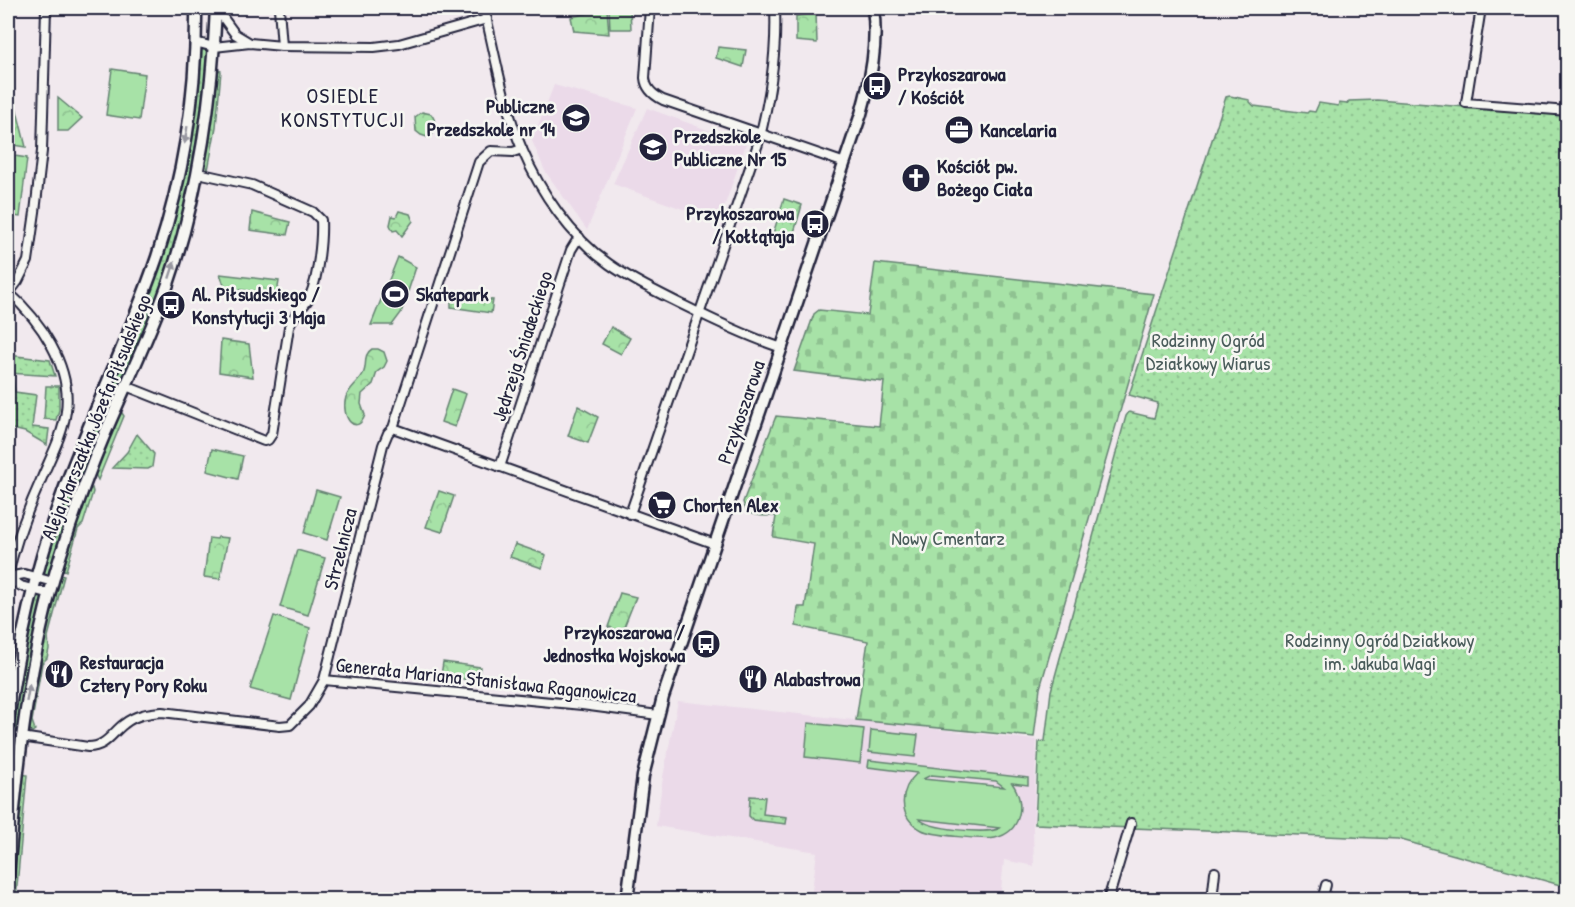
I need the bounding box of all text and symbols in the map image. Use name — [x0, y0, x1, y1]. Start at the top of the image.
place label: Przykoszarowa / Kościół — [898, 60, 1006, 110]
bus stop icon: Przykoszarowa / Kościół — [861, 70, 893, 102]
district label: OSIEDLE KONSTYTUCJI — [281, 81, 405, 134]
place label: Publiczne Przedszkole nr 14 — [427, 92, 555, 142]
school or university icon: Publiczne Przedszkole nr 14 — [560, 102, 592, 134]
office icon: Kancelaria — [943, 114, 975, 146]
place label: Kancelaria — [980, 116, 1056, 143]
place label: Przedszkole Publiczne Nr 15 — [674, 122, 787, 172]
one-way arrow — [182, 126, 191, 145]
school or university icon: Przedszkole Publiczne Nr 15 — [637, 131, 669, 163]
place label: Kościół pw. Bożego Ciała — [937, 152, 1032, 203]
church icon: Kościół pw. Bożego Ciała — [900, 162, 932, 194]
place label: Przykoszarowa / Kołłątaja — [686, 199, 794, 249]
bus stop icon: Przykoszarowa / Kołłątaja — [799, 208, 831, 240]
one-way arrow — [168, 261, 177, 279]
street label: Jędrzeja Śniadeckiego — [485, 267, 559, 424]
sports icon: Skatepark — [379, 278, 411, 310]
place label: Al. Piłsudskiego / Konstytucji 3 Maja — [192, 280, 325, 331]
place label: Skatepark — [416, 280, 489, 308]
bus stop icon: Al. Piłsudskiego / Konstytucji 3 Maja — [155, 289, 187, 321]
street label: Aleja Marszałka Józefa Piłsudskiego — [34, 290, 157, 543]
park label: Rodzinny Ogród Działkowy Wiarus — [1146, 326, 1271, 376]
street label: Przykoszarowa — [710, 356, 771, 467]
supermarket icon: Chorten Alex — [646, 489, 678, 521]
place label: Chorten Alex — [683, 491, 779, 518]
street label: Strzelnicza — [316, 505, 363, 593]
park label: Nowy Cmentarz — [891, 524, 1005, 551]
place label: Przykoszarowa / Jednostka Wojskowa — [543, 618, 686, 668]
park label: Rodzinny Ogród Działkowy im. Jakuba Wagi — [1285, 626, 1475, 676]
bus stop icon: Przykoszarowa / Jednostka Wojskowa — [690, 628, 722, 660]
place label: Restauracja Cztery Pory Roku — [80, 648, 208, 699]
street label: Generała Mariana Stanisława Raganowicza — [334, 650, 638, 709]
restaurant icon: Restauracja Cztery Pory Roku — [43, 658, 75, 690]
restaurant icon: Alabastrowa — [737, 663, 769, 695]
place label: Alabastrowa — [774, 665, 861, 692]
one-way arrow — [24, 683, 33, 702]

